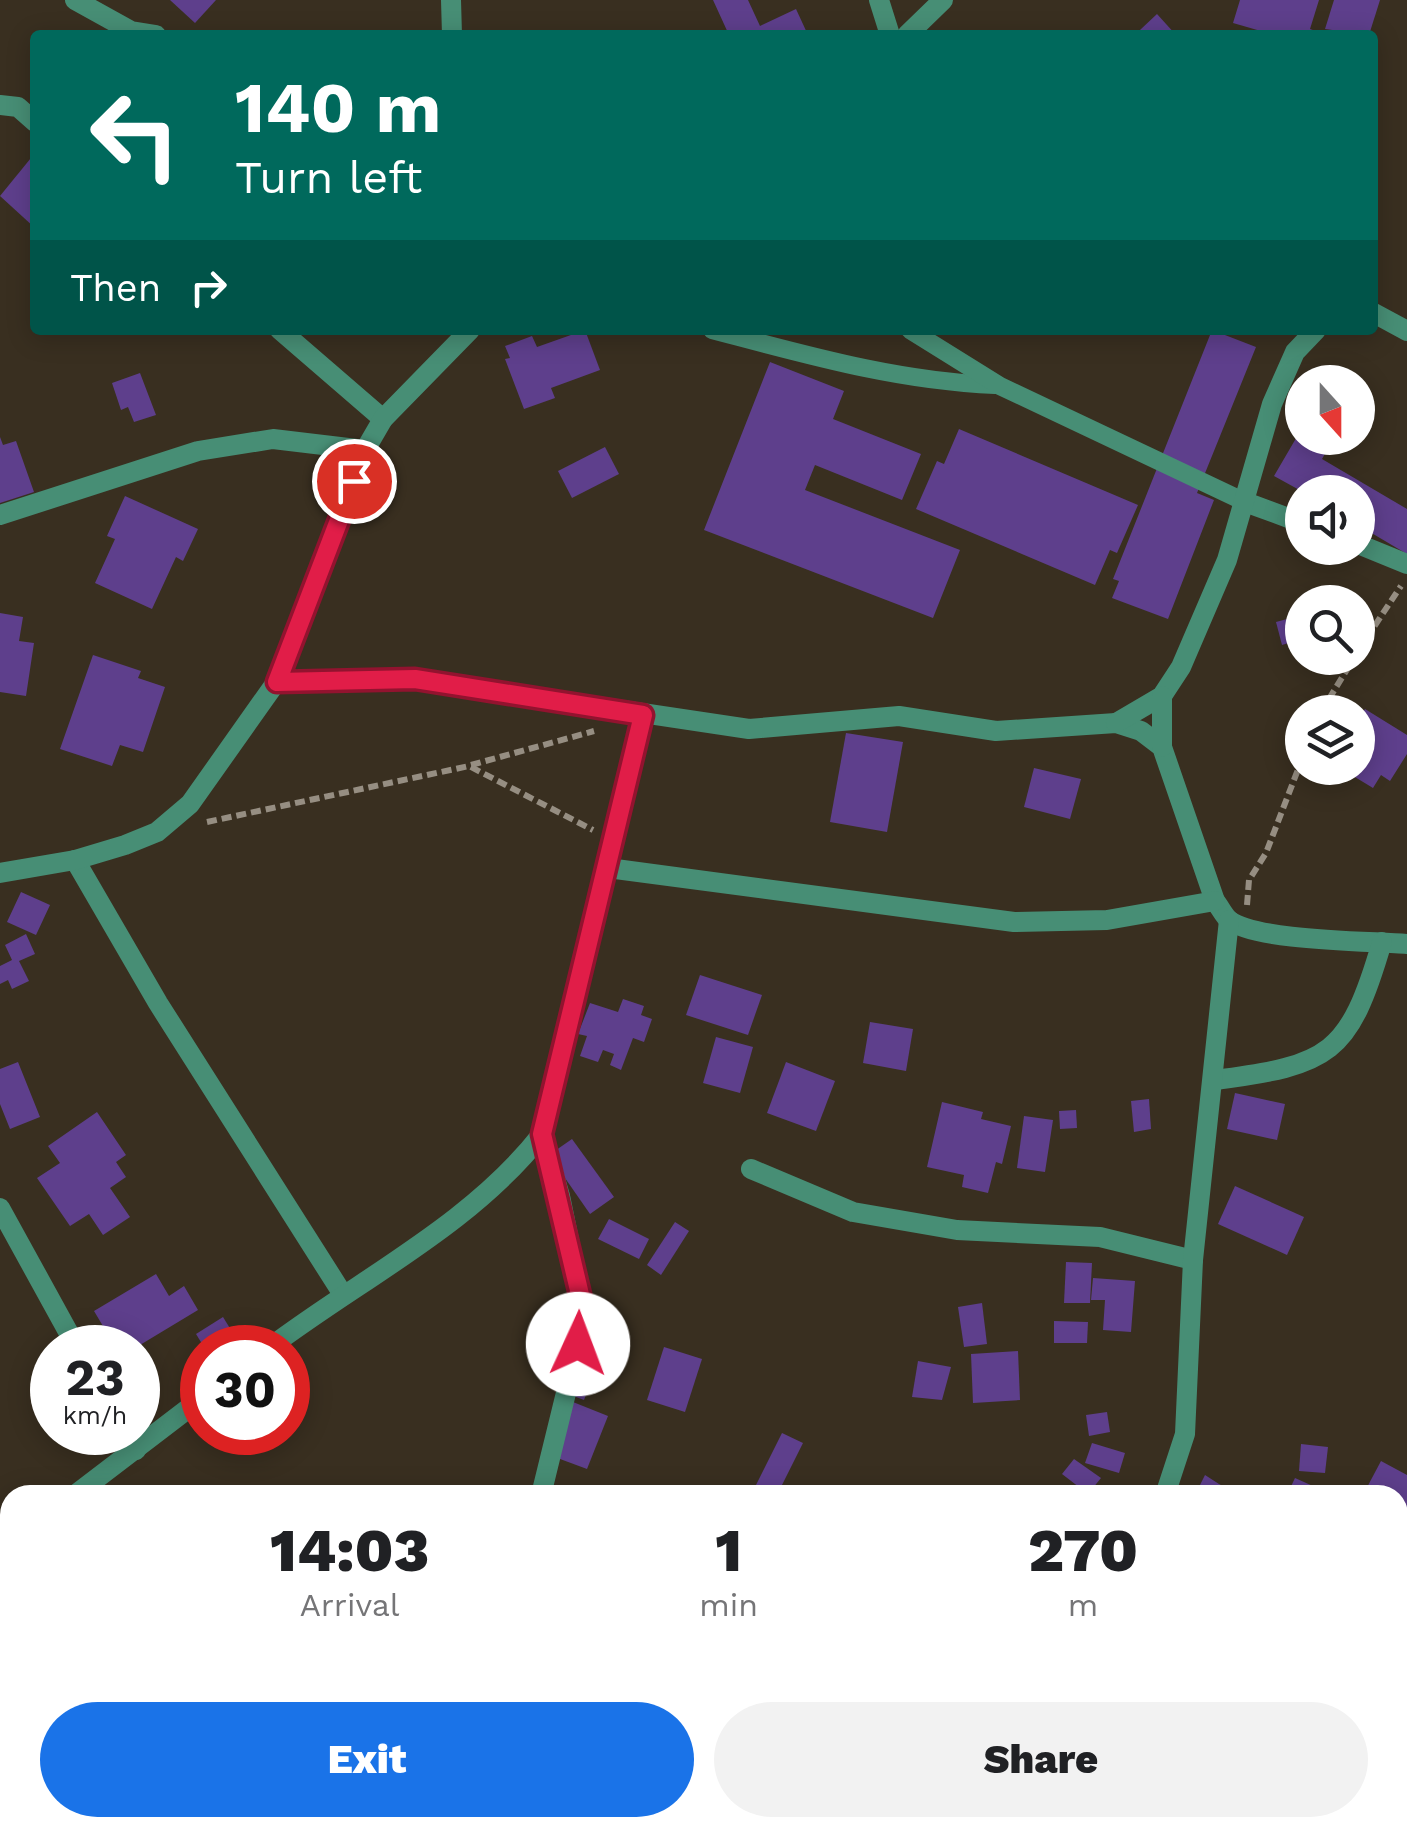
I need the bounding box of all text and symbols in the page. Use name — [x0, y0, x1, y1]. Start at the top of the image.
text: 140 m — [235, 67, 441, 149]
icon: left — [70, 70, 200, 200]
text: Turn left — [235, 151, 422, 204]
icon: right — [181, 260, 236, 315]
text: Then — [70, 266, 161, 310]
north arrow — [1285, 365, 1375, 455]
map controls — [1285, 365, 1375, 785]
pin — [312, 439, 397, 524]
icon: arrive — [327, 454, 382, 509]
button: sound — [1285, 475, 1375, 565]
button: search — [1285, 585, 1375, 675]
button: layers — [1285, 695, 1375, 785]
position arrow — [526, 1292, 630, 1396]
speed limit sign: 30 — [180, 1325, 310, 1455]
text: 23 — [65, 1348, 125, 1407]
text: km/h — [63, 1401, 127, 1430]
text: 14:03 — [270, 1515, 429, 1586]
text: 1 — [715, 1515, 742, 1586]
text: 270 — [1028, 1515, 1138, 1586]
text: Arrival — [300, 1586, 400, 1624]
text: min — [699, 1586, 758, 1624]
text: m — [1068, 1586, 1098, 1624]
button: Exit — [40, 1702, 694, 1817]
button: Share — [714, 1702, 1368, 1817]

